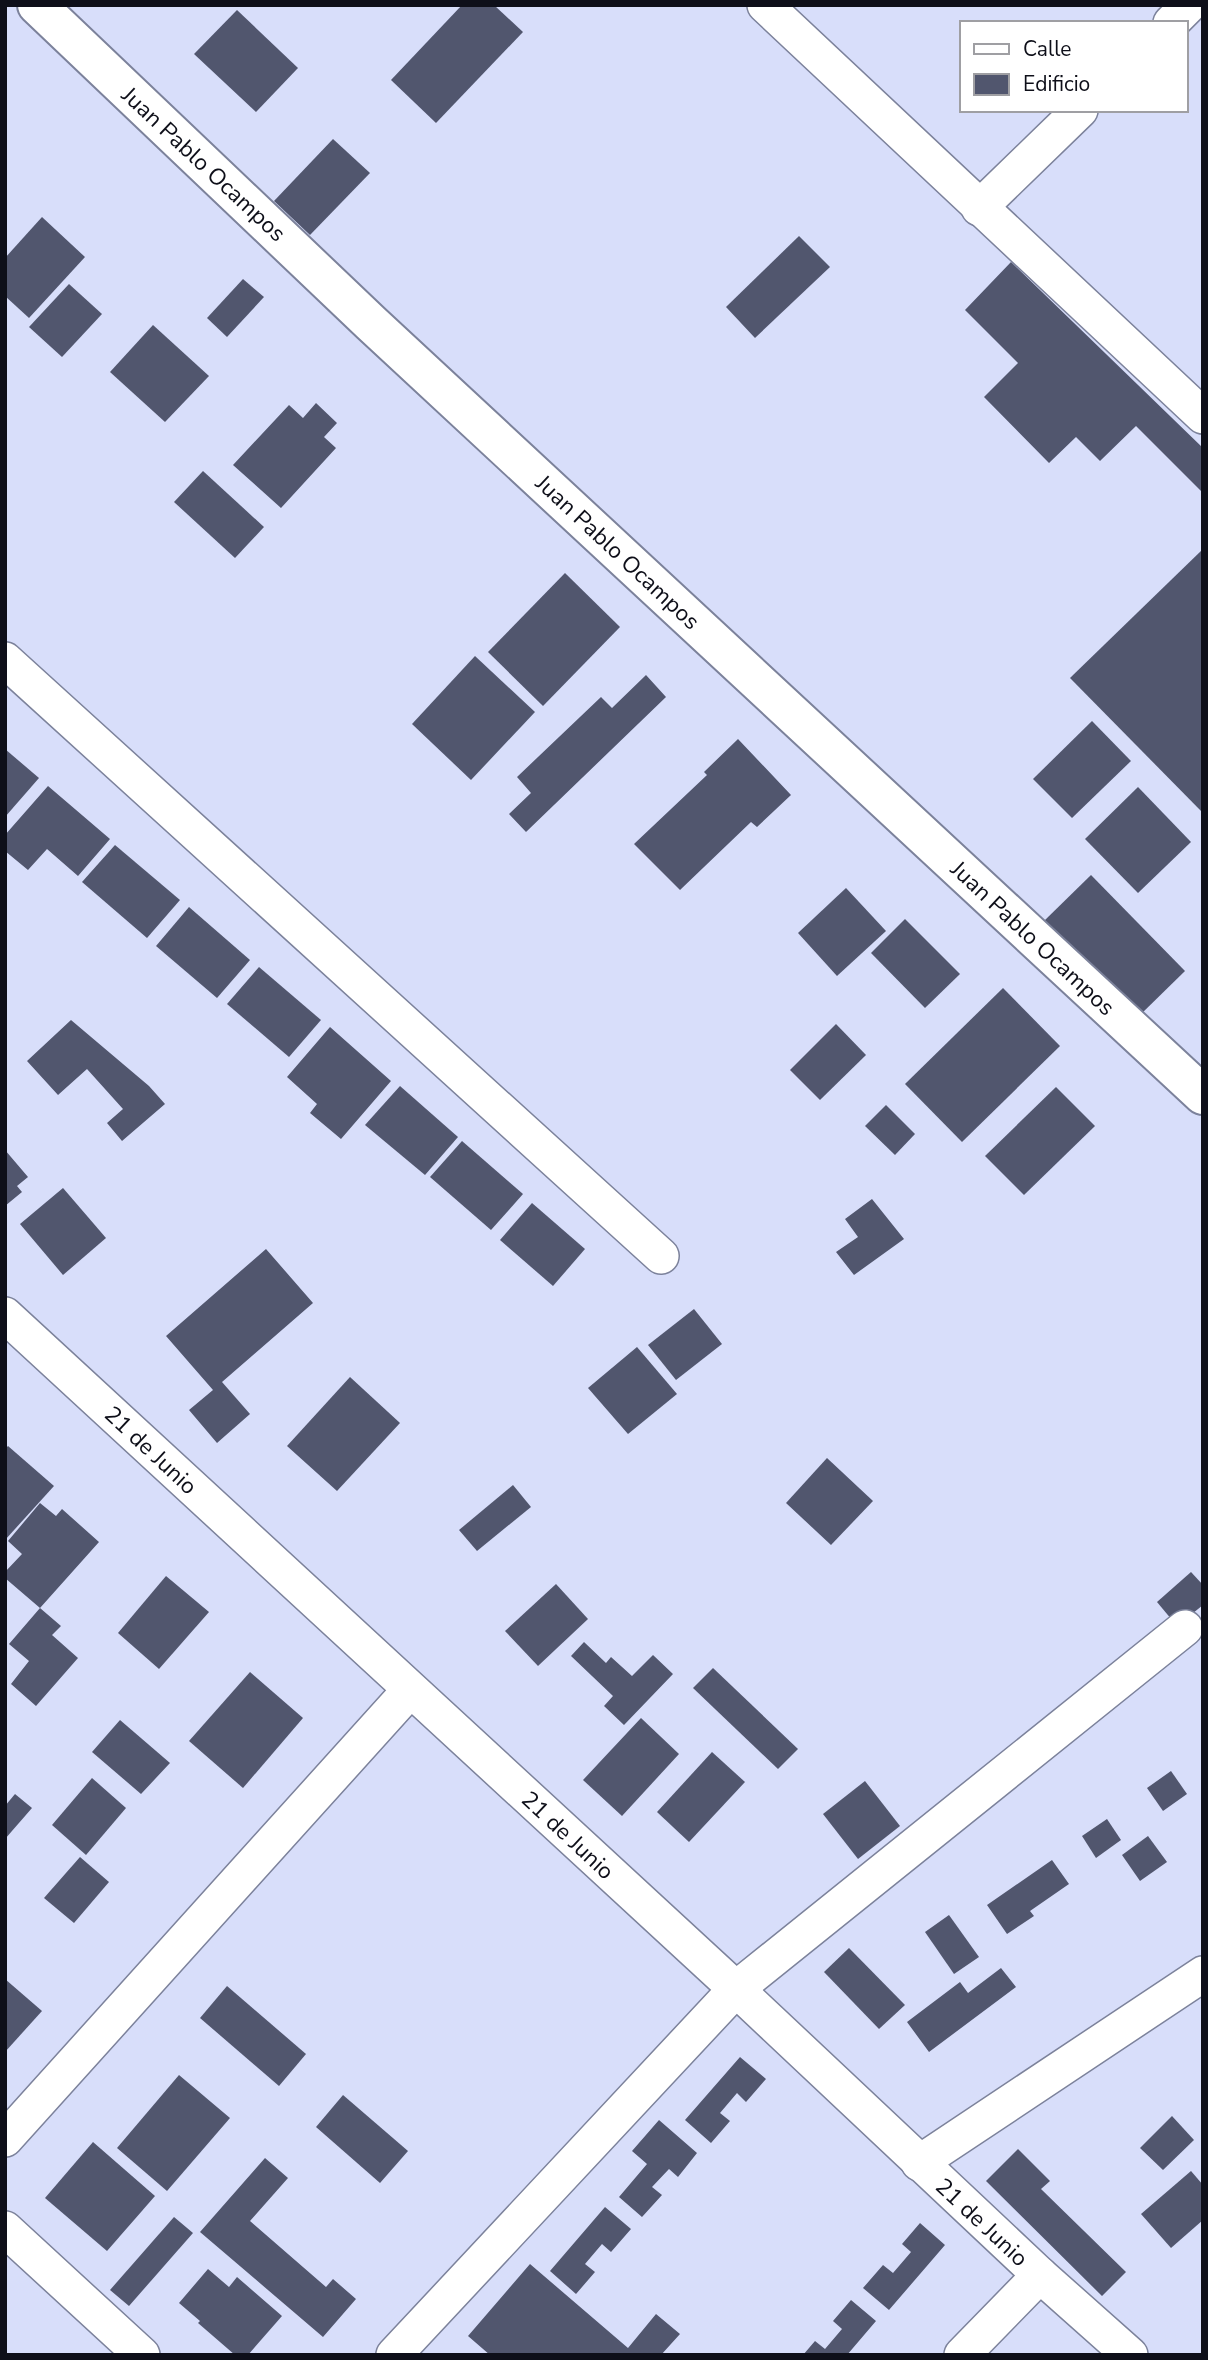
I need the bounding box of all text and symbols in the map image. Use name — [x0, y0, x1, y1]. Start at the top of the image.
legend — [960, 21, 1187, 112]
text: Calle — [1023, 35, 1071, 63]
text: Edificio — [1023, 70, 1090, 98]
street label: Juan Pablo Ocampos — [114, 79, 292, 249]
street label: Juan Pablo Ocampos — [528, 467, 706, 637]
street label: Juan Pablo Ocampos — [943, 853, 1121, 1023]
street label: 21 de Junio — [97, 1399, 204, 1501]
street label: 21 de Junio — [514, 1784, 621, 1886]
street label: 21 de Junio — [928, 2171, 1035, 2273]

